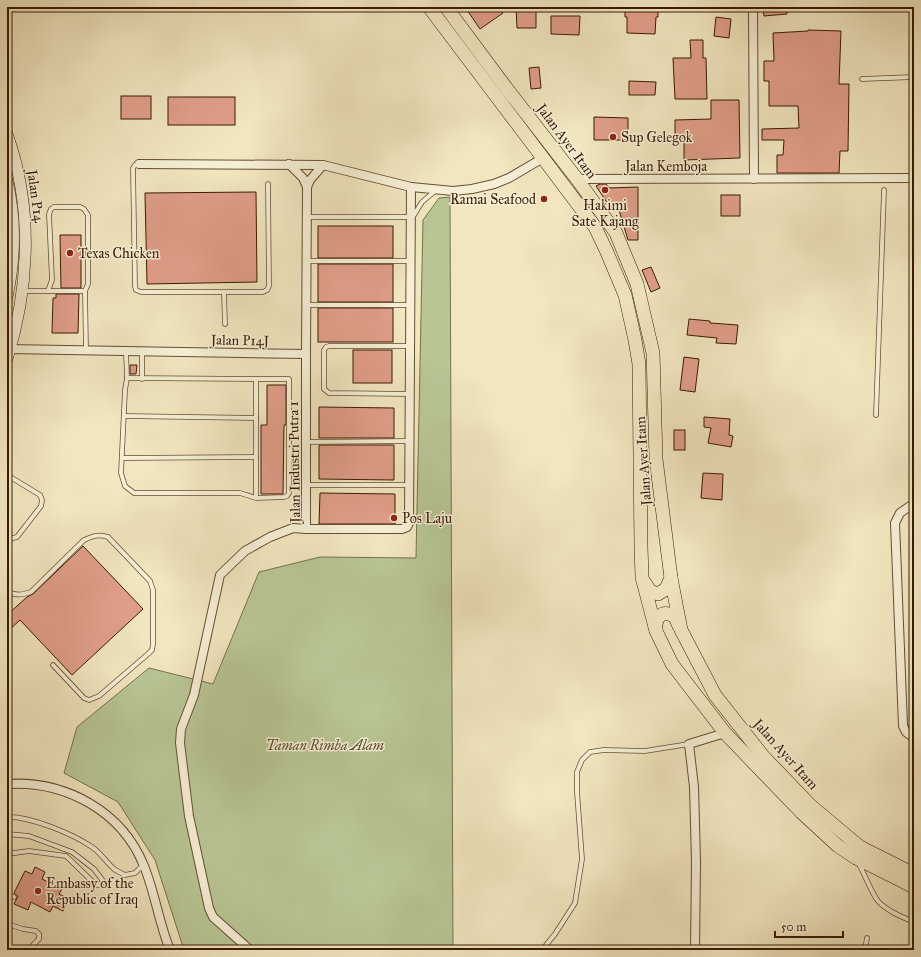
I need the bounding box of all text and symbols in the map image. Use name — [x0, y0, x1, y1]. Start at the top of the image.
street label: Jalan Ayer Itam — [531, 99, 600, 183]
place label: Sup Gelegok — [621, 129, 693, 146]
marker: Sup Gelegok — [608, 132, 618, 142]
street label: Jalan Kemboja — [623, 158, 707, 176]
street label: Jalan P14 — [22, 167, 48, 225]
marker: Hakimi Sate Kajang — [600, 185, 610, 195]
place label: Ramai Seafood — [450, 191, 536, 208]
marker: Ramai Seafood — [539, 194, 549, 204]
place label: Hakimi Sate Kajang — [571, 197, 639, 230]
place label: Texas Chicken — [78, 245, 160, 262]
marker: Texas Chicken — [65, 248, 75, 258]
street label: Jalan P14J — [209, 331, 270, 351]
street label: Jalan Industri Putra 1 — [285, 400, 305, 525]
street label: Jalan Ayer Itam — [632, 416, 656, 508]
place label: Pos Laju — [402, 510, 453, 527]
marker: Pos Laju — [389, 513, 399, 523]
street label: Jalan Ayer Itam — [747, 714, 822, 794]
park label: Taman Rimba Alam — [266, 737, 384, 754]
place label: Embassy of the Republic of Iraq — [46, 875, 138, 909]
marker: Embassy of the Republic of Iraq — [33, 886, 43, 896]
scale bar — [775, 913, 843, 939]
text: 50 m — [781, 920, 806, 934]

